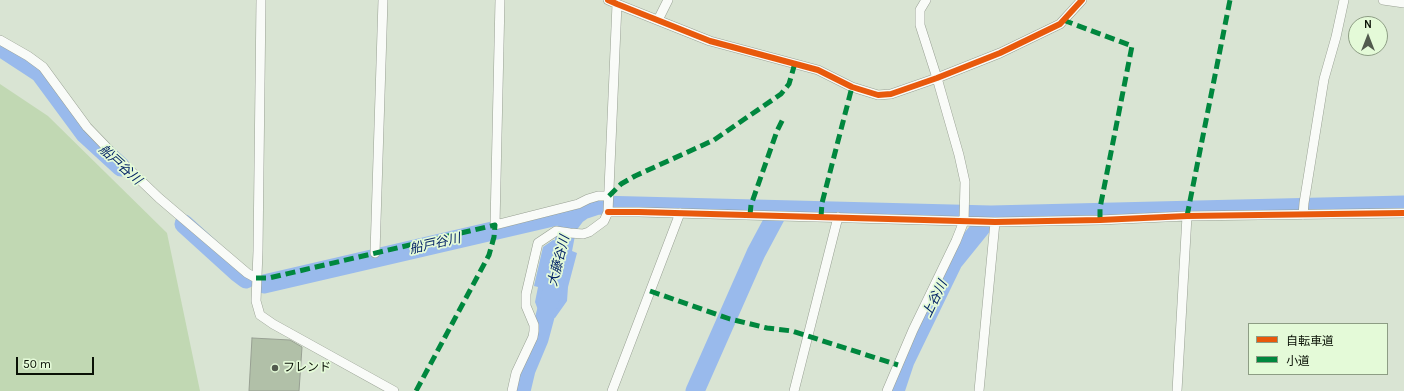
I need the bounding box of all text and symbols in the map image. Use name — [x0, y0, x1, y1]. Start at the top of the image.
north arrow — [1348, 16, 1388, 56]
text: N — [1364, 18, 1372, 31]
water label: 船戸谷川 — [95, 142, 145, 188]
water label: 船戸谷川 — [408, 231, 462, 257]
water label: 大藤谷川 — [545, 234, 573, 288]
water label: 上谷川 — [919, 278, 951, 320]
legend — [1248, 323, 1388, 375]
text: 自転車道 — [1286, 334, 1334, 348]
scale bar — [18, 349, 96, 375]
text: 小道 — [1286, 354, 1310, 368]
text: 50 m — [23, 357, 51, 371]
place label: フレンド — [283, 361, 331, 375]
marker: フレンド — [270, 363, 280, 373]

